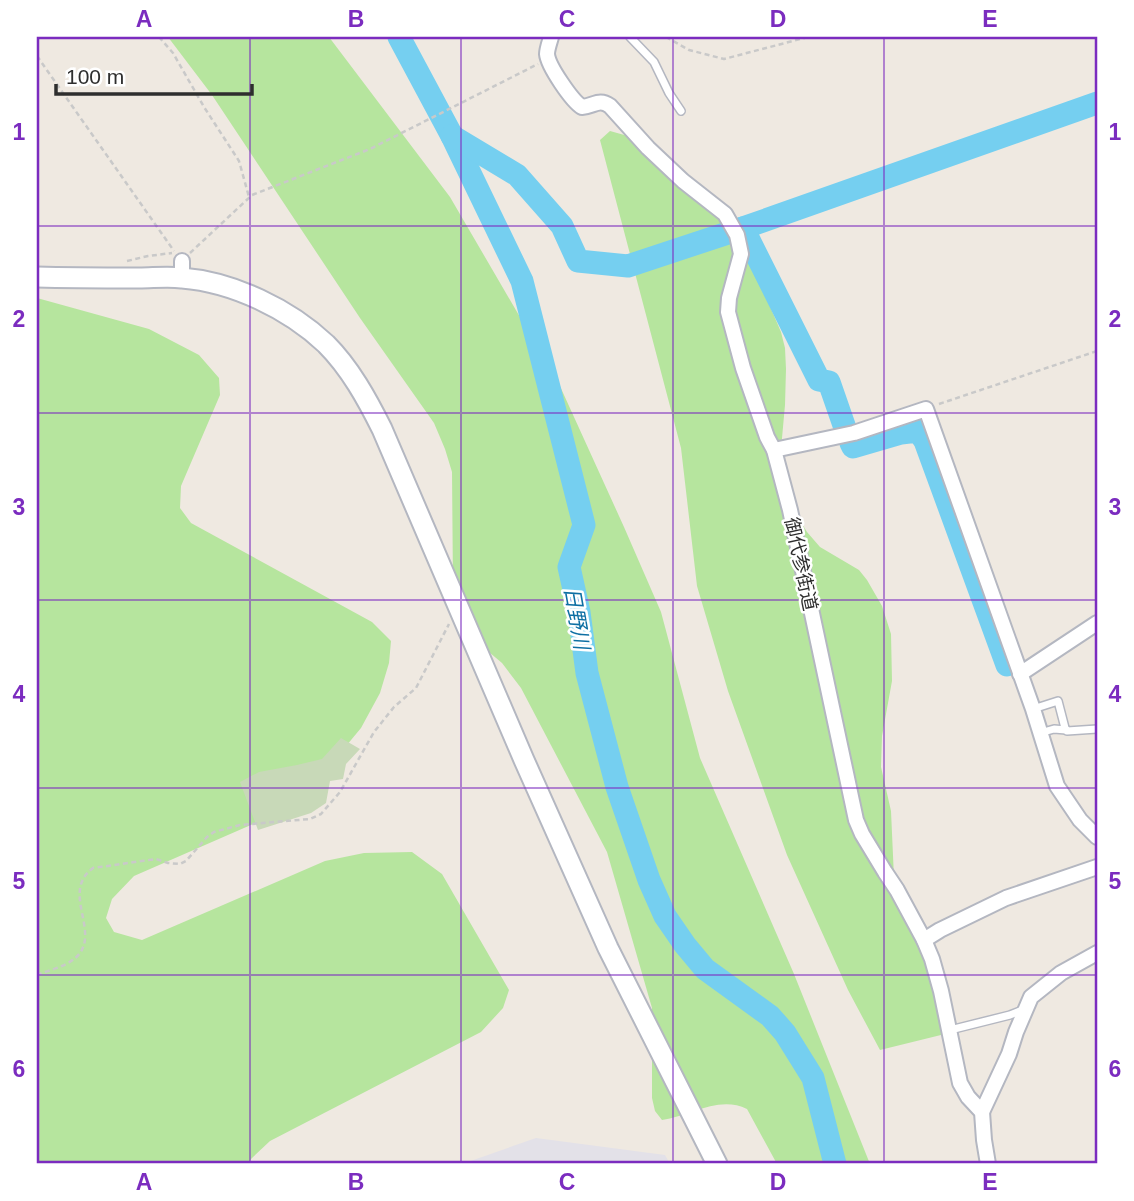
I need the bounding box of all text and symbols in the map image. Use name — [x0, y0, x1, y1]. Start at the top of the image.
text: A — [136, 6, 152, 32]
text: B — [348, 6, 364, 32]
text: C — [559, 6, 575, 32]
text: D — [770, 6, 786, 32]
text: E — [982, 6, 998, 32]
scale bar — [56, 52, 252, 96]
text: 100 m — [66, 65, 124, 88]
text: 1 — [13, 119, 26, 145]
text: 1 — [1109, 119, 1122, 145]
text: 2 — [13, 306, 25, 332]
text: 2 — [1109, 306, 1121, 332]
text: 3 — [13, 494, 25, 520]
text: 3 — [1109, 494, 1121, 520]
street label: 御代参街道 — [781, 515, 821, 613]
water label: 日野川 — [560, 585, 594, 653]
text: 4 — [13, 681, 26, 707]
text: 4 — [1109, 681, 1122, 707]
text: 5 — [13, 868, 26, 894]
text: 5 — [1109, 868, 1122, 894]
text: 6 — [13, 1056, 25, 1082]
text: 6 — [1109, 1056, 1121, 1082]
text: A — [136, 1169, 152, 1195]
text: B — [348, 1169, 364, 1195]
text: C — [559, 1169, 575, 1195]
text: D — [770, 1169, 786, 1195]
text: E — [982, 1169, 998, 1195]

